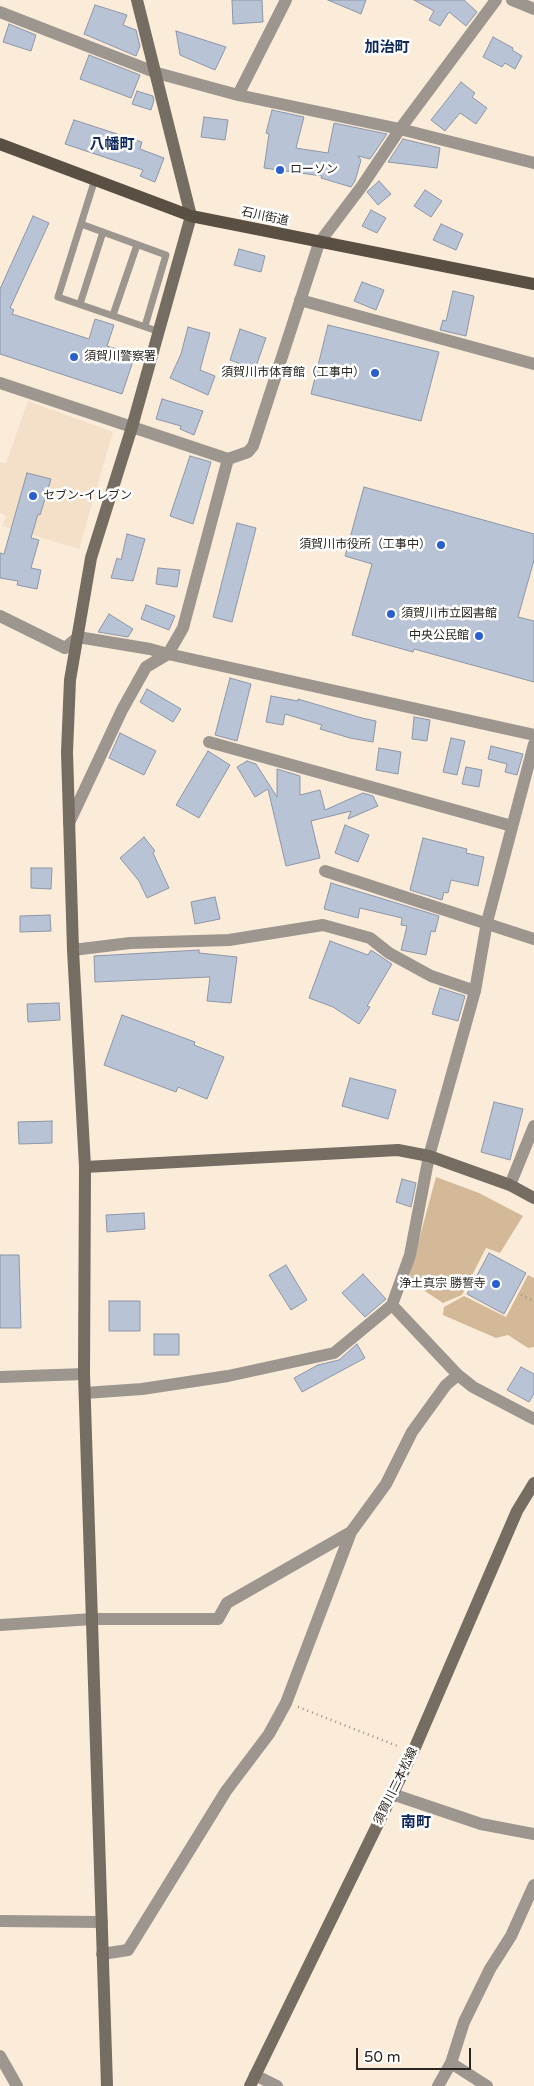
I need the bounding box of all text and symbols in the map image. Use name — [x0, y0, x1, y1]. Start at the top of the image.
district label: 加治町 — [365, 39, 409, 57]
district label: 八幡町 — [90, 136, 134, 154]
place label: ローソン — [290, 163, 338, 177]
marker: ローソン — [274, 164, 286, 176]
street label: 石川街道 — [240, 205, 290, 229]
place label: 須賀川警察署 — [84, 350, 156, 364]
marker: 須賀川警察署 — [68, 351, 80, 363]
place label: 須賀川市体育館（工事中） — [221, 366, 365, 380]
marker: 須賀川市体育館（工事中） — [369, 367, 381, 379]
place label: セブン-イレブン — [43, 489, 132, 503]
marker: セブン-イレブン — [27, 490, 39, 502]
place label: 須賀川市役所（工事中） — [299, 538, 431, 552]
marker: 須賀川市役所（工事中） — [435, 539, 447, 551]
place label: 須賀川市立図書館 — [401, 607, 497, 621]
marker: 須賀川市立図書館 — [385, 608, 397, 620]
place label: 中央公民館 — [409, 629, 469, 643]
marker: 中央公民館 — [473, 630, 485, 642]
place label: 浄土真宗 勝誓寺 — [399, 1277, 486, 1291]
marker: 浄土真宗 勝誓寺 — [490, 1278, 502, 1290]
street label: 須賀川二本松線 — [371, 1745, 421, 1827]
district label: 南町 — [401, 1814, 431, 1832]
scale bar — [359, 2038, 474, 2070]
text: 50 m — [364, 2048, 401, 2066]

